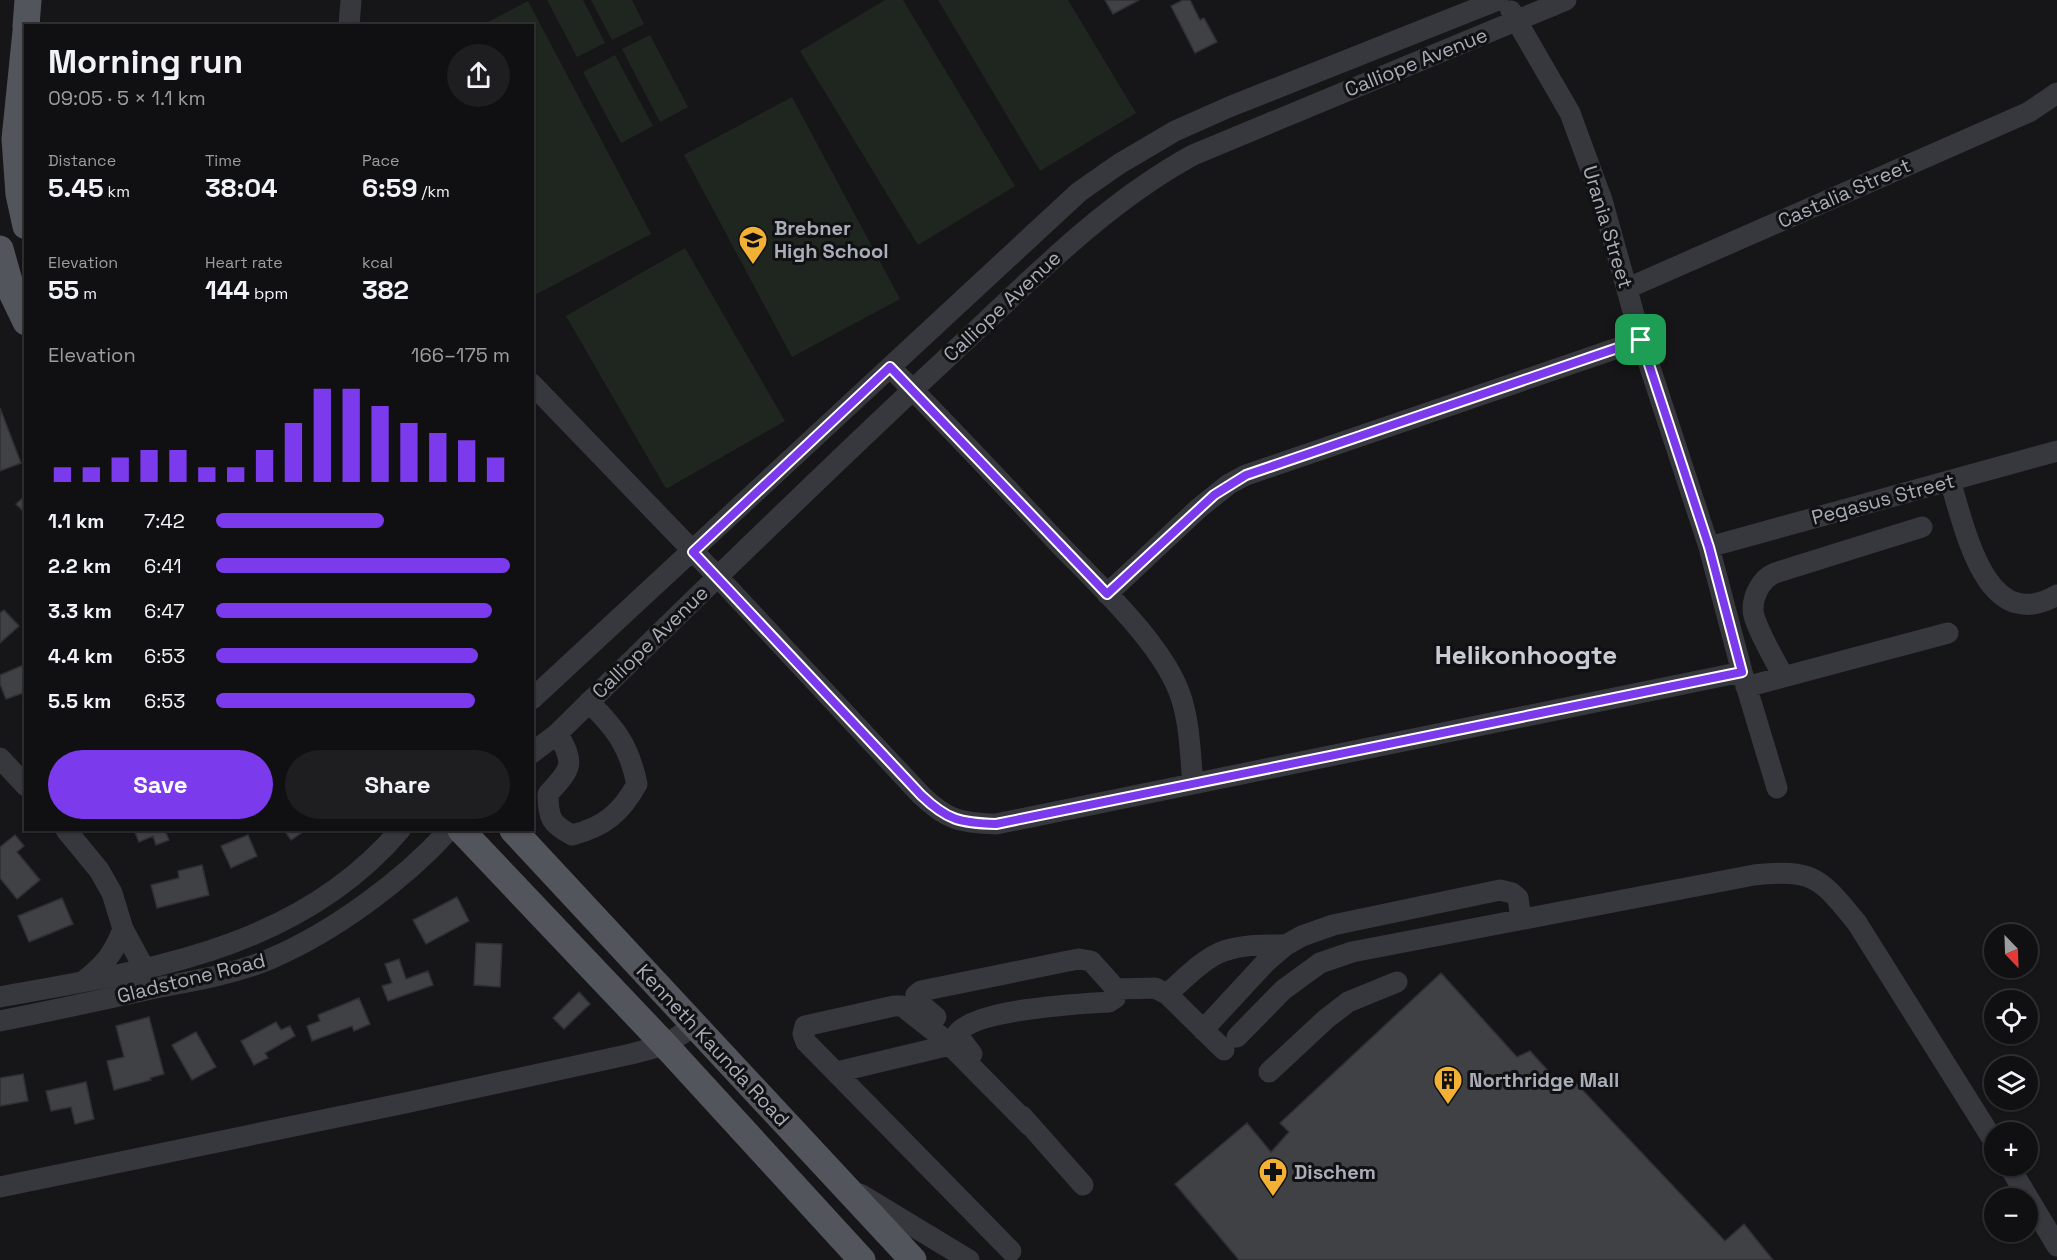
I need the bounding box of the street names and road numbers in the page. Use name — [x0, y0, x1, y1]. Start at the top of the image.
street label: Calliope Avenue — [1341, 22, 1491, 102]
street label: Castalia Street — [1773, 152, 1915, 234]
street label: Urania Street — [1577, 163, 1639, 291]
street label: Calliope Avenue — [938, 245, 1066, 367]
street label: Pegasus Street — [1808, 467, 1958, 531]
street label: Calliope Avenue — [586, 580, 714, 704]
street label: Gladstone Road — [114, 947, 268, 1009]
street label: Kenneth Kaunda Road — [631, 958, 795, 1132]

